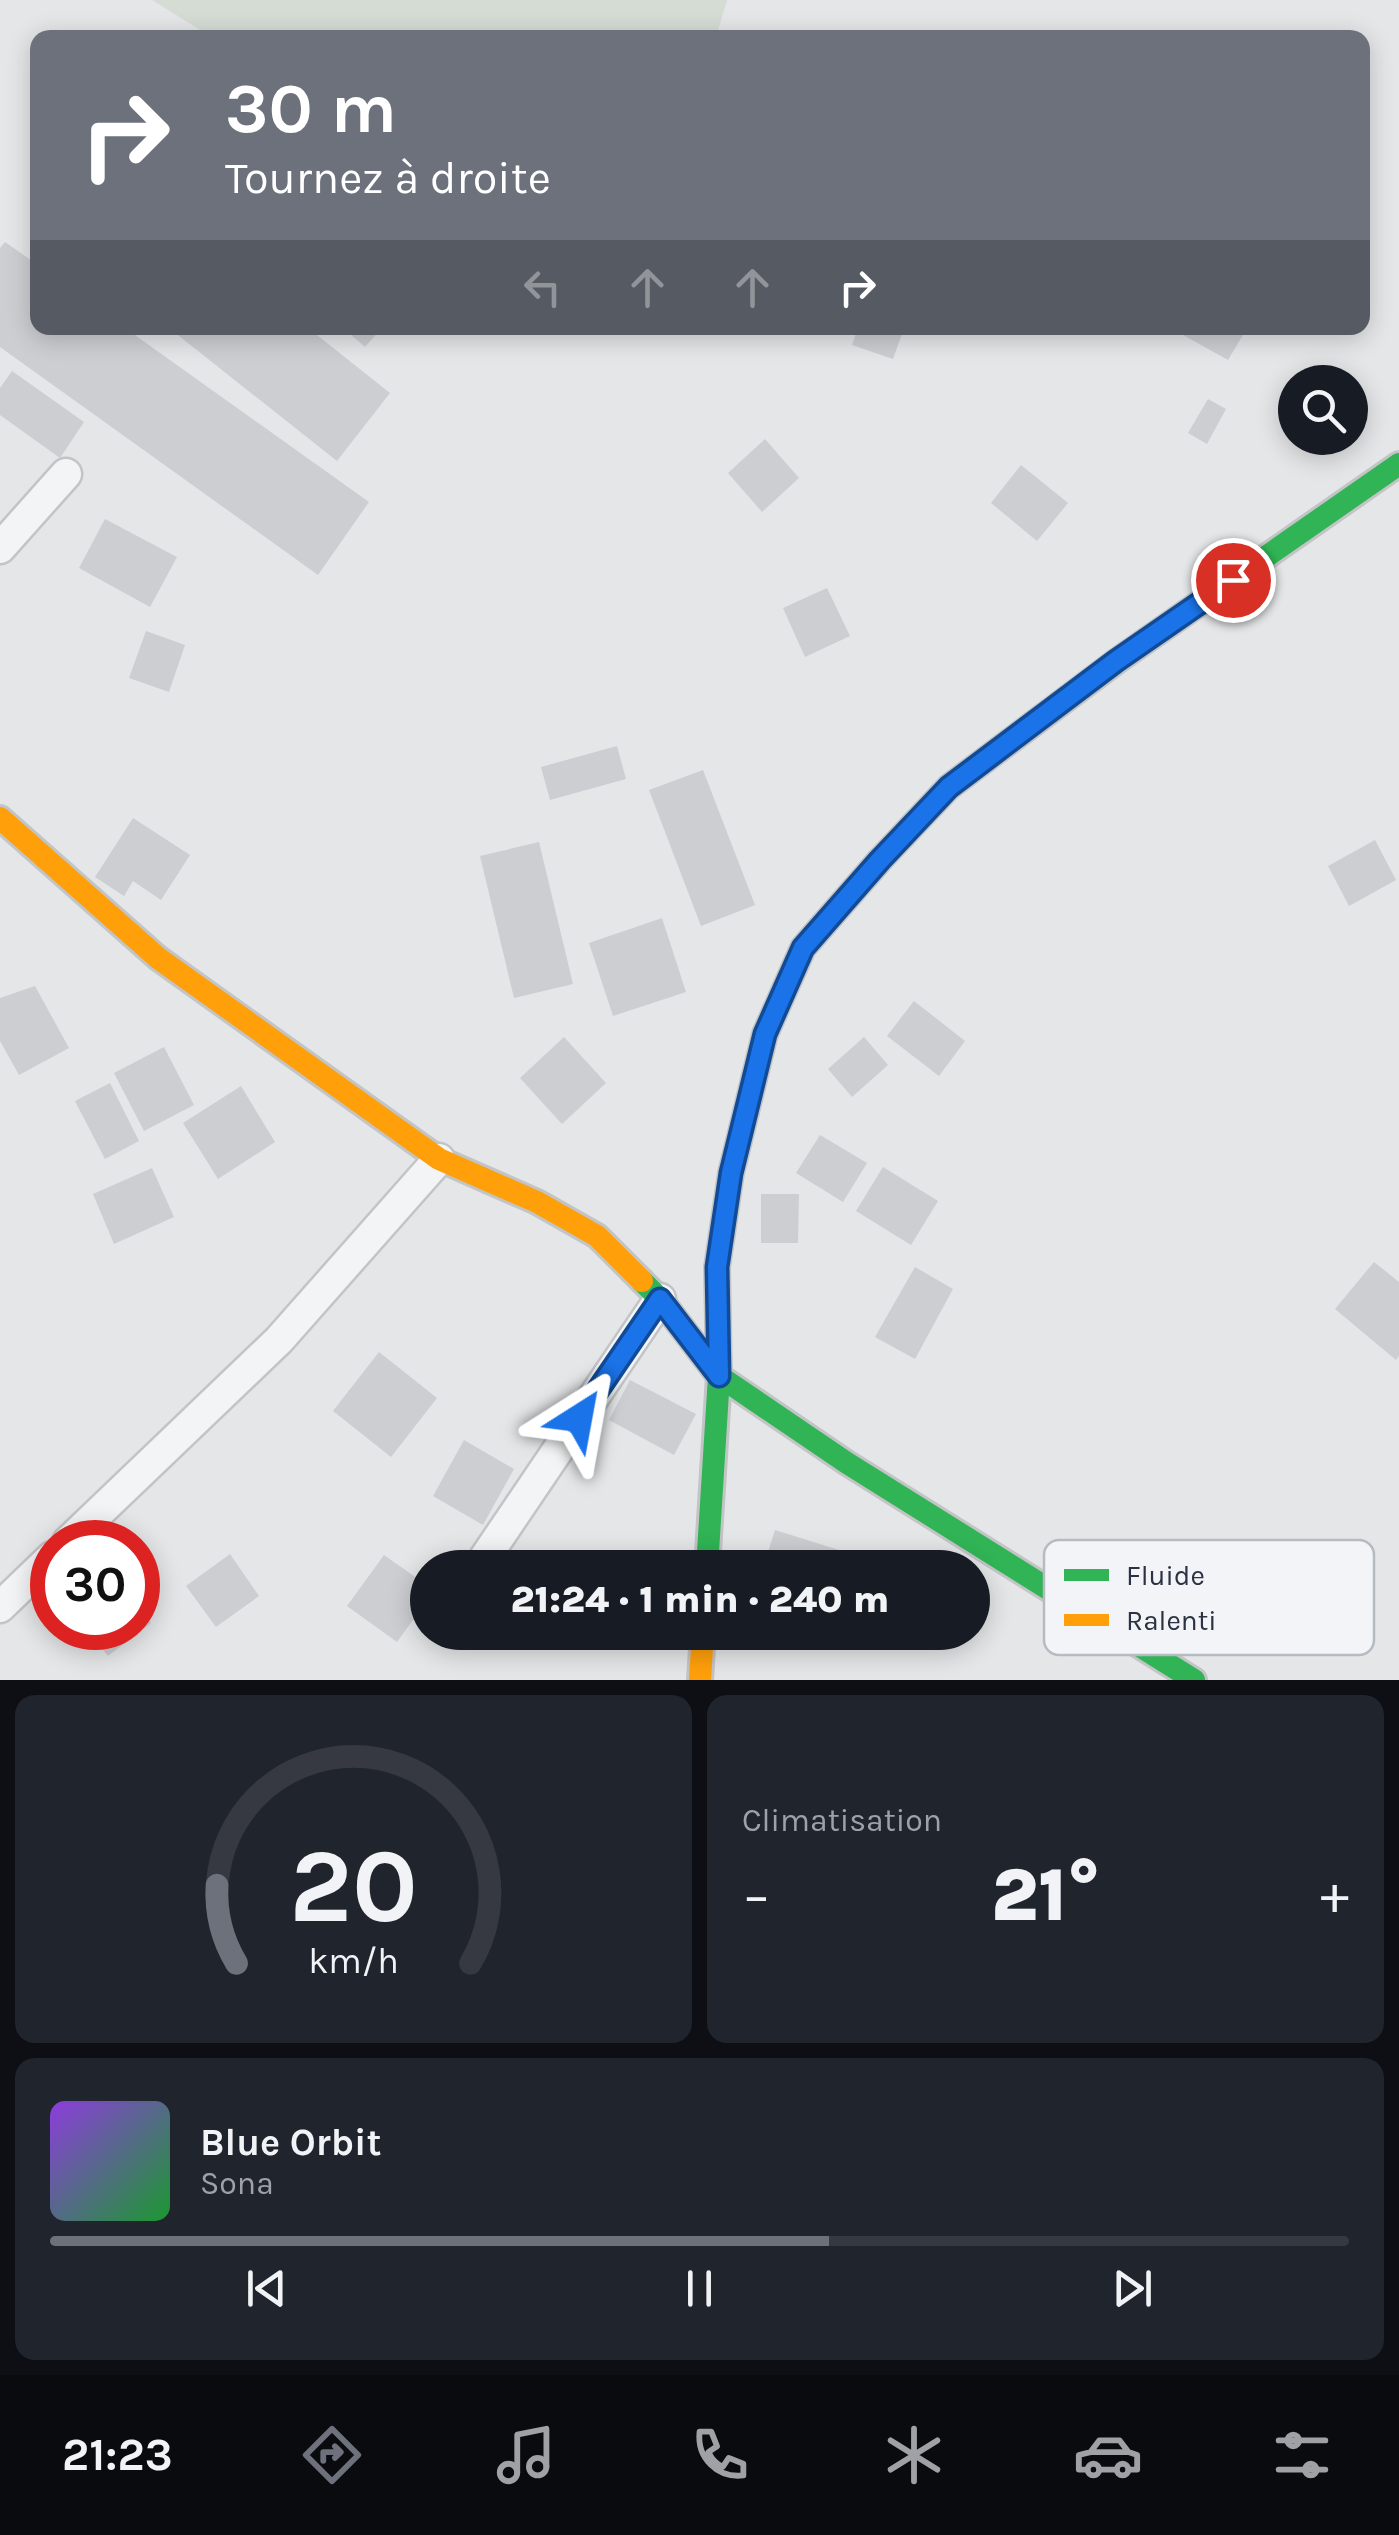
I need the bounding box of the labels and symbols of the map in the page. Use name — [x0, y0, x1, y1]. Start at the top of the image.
pin — [1191, 538, 1276, 623]
position arrow — [527, 1366, 631, 1470]
speed limit sign: 30 — [30, 1520, 160, 1650]
legend — [1044, 1540, 1374, 1655]
text: Fluide — [1126, 1559, 1205, 1592]
text: Ralenti — [1126, 1604, 1217, 1637]

